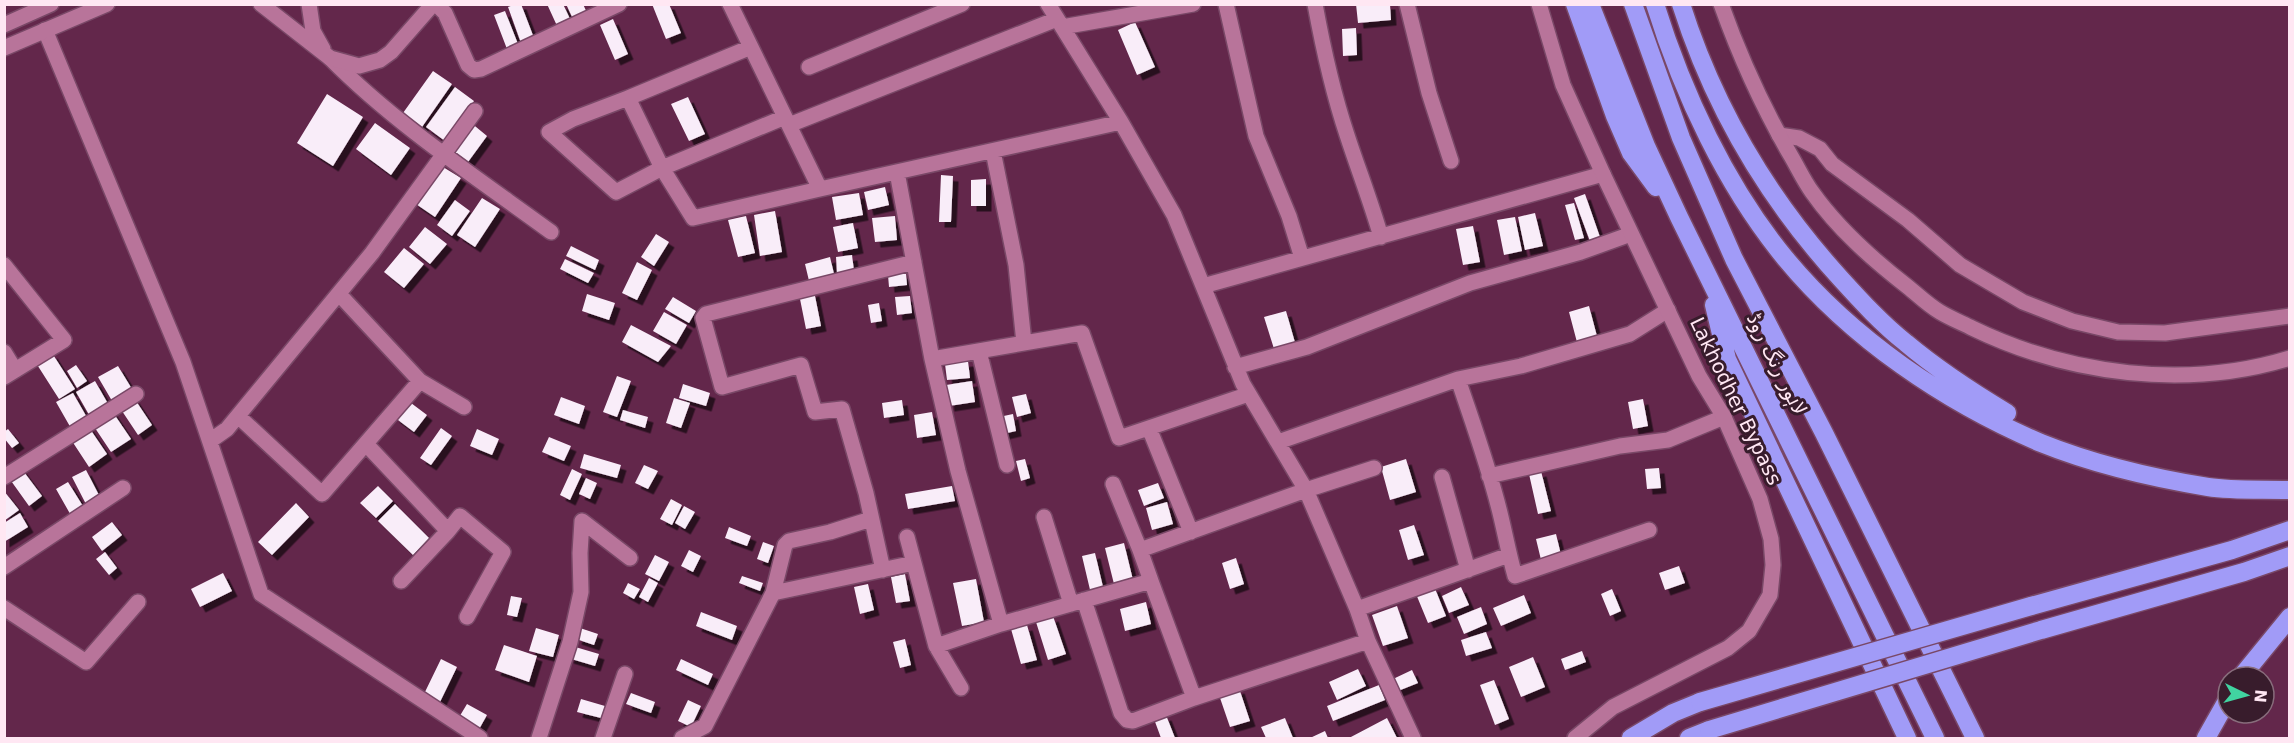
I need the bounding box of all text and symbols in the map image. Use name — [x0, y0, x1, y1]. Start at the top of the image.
street label: لاہور رنگ روڈ — [1741, 309, 1812, 419]
street label: Lakhodher Bypass — [1685, 313, 1787, 489]
north arrow — [2216, 665, 2276, 725]
text: N — [2250, 689, 2270, 704]

